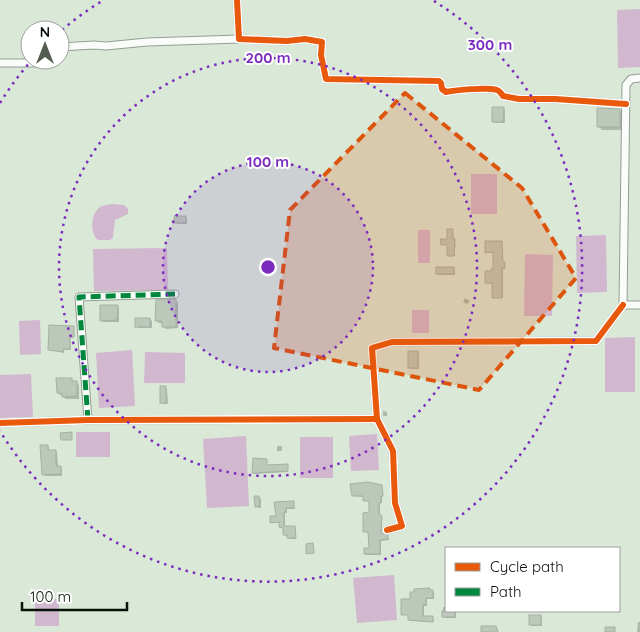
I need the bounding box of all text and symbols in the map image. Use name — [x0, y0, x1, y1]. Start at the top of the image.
north arrow — [20, 20, 70, 70]
text: N — [40, 23, 50, 41]
text: 300 m — [468, 35, 512, 54]
text: 200 m — [246, 48, 291, 67]
text: 100 m — [247, 152, 289, 171]
centre of rings — [259, 258, 277, 276]
legend — [445, 547, 620, 612]
text: Cycle path — [490, 557, 564, 576]
scale bar — [22, 580, 128, 612]
text: Path — [490, 582, 522, 601]
text: 100 m — [30, 587, 71, 606]

